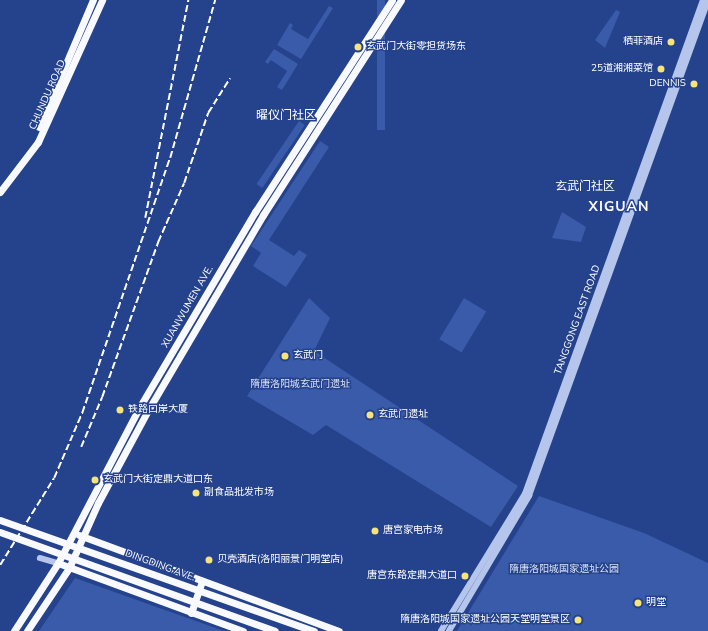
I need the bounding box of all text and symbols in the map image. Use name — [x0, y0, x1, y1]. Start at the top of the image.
place label: 栖菲酒店 — [623, 36, 663, 48]
marker: 栖菲酒店 — [666, 37, 676, 47]
place label: 玄武门大街零担货场东 — [366, 41, 466, 53]
marker: 玄武门大街零担货场东 — [353, 42, 363, 52]
street label: CHUNDU ROAD — [27, 58, 69, 132]
place label: 25道湘湘菜馆 — [591, 63, 653, 75]
marker: 25道湘湘菜馆 — [656, 64, 666, 74]
place label: DENNIS — [649, 78, 686, 90]
marker: DENNIS — [689, 79, 699, 89]
district label: 曜仪门社区 — [256, 109, 316, 123]
district label: 玄武门社区 — [555, 180, 615, 194]
district label: XIGUAN — [589, 199, 649, 215]
street label: XUANWUMEN AVE. — [160, 264, 216, 350]
street label: TANGGONG EAST ROAD — [553, 264, 603, 376]
place label: 玄武门 — [293, 350, 323, 362]
marker: 玄武门 — [280, 351, 290, 361]
park label: 隋唐洛阳城玄武门遗址 — [250, 379, 350, 391]
place label: 铁路口岸大厦 — [128, 404, 188, 416]
marker: 铁路口岸大厦 — [115, 405, 125, 415]
place label: 玄武门遗址 — [378, 409, 428, 421]
marker: 玄武门遗址 — [365, 410, 375, 420]
place label: 玄武门大街定鼎大道口东 — [103, 474, 213, 486]
marker: 玄武门大街定鼎大道口东 — [90, 475, 100, 485]
place label: 副食品批发市场 — [204, 487, 274, 499]
marker: 副食品批发市场 — [191, 488, 201, 498]
place label: 唐宫家电市场 — [383, 525, 443, 537]
marker: 唐宫家电市场 — [370, 526, 380, 536]
street label: DINGDING AVE. — [123, 548, 197, 584]
place label: 贝壳酒店(洛阳丽景门明堂店) — [217, 554, 343, 566]
marker: 贝壳酒店(洛阳丽景门明堂店) — [204, 555, 214, 565]
park label: 隋唐洛阳城国家遗址公园 — [509, 564, 619, 576]
place label: 唐宫东路定鼎大道口 — [367, 570, 457, 582]
marker: 唐宫东路定鼎大道口 — [460, 571, 470, 581]
place label: 明堂 — [646, 597, 666, 609]
marker: 明堂 — [633, 598, 643, 608]
place label: 隋唐洛阳城国家遗址公园天堂明堂景区 — [400, 614, 570, 626]
marker: 隋唐洛阳城国家遗址公园天堂明堂景区 — [573, 615, 583, 625]

